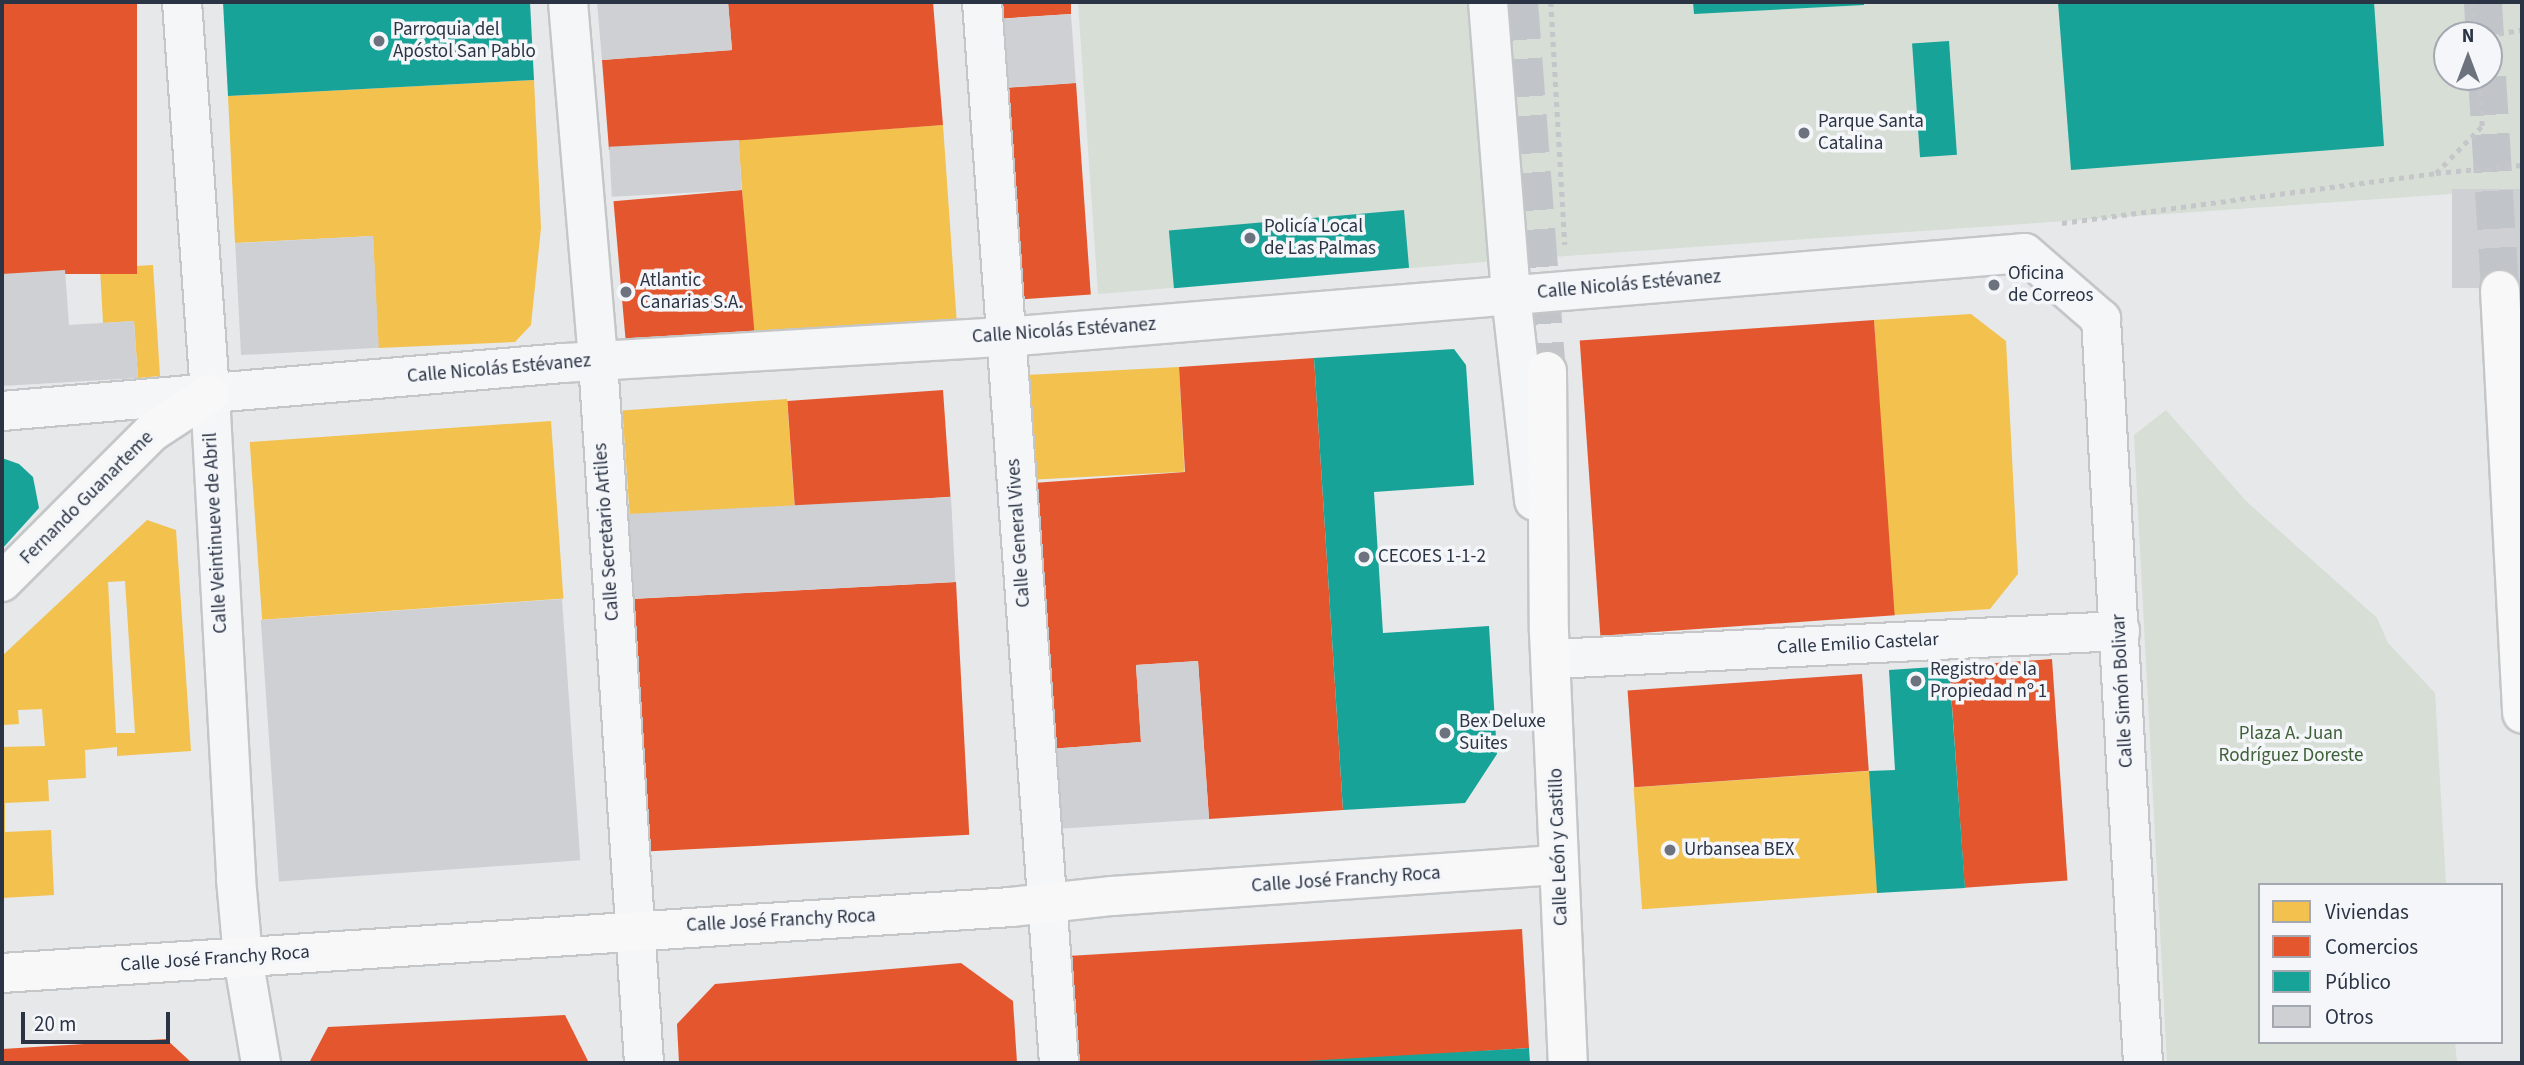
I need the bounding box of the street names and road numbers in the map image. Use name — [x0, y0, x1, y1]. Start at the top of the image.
street label: Calle Nicolás Estévanez — [1536, 266, 1722, 304]
street label: Calle Nicolás Estévanez — [971, 313, 1157, 349]
street label: Calle Nicolás Estévanez — [406, 350, 592, 388]
street label: Fernando Guanarteme — [16, 427, 158, 569]
street label: Calle Veintinueve de Abril — [199, 432, 233, 634]
street label: Calle Secretario Artiles — [589, 442, 625, 622]
street label: Calle General Vives — [1002, 458, 1036, 608]
street label: Calle Simón Bolivar — [2108, 613, 2138, 769]
street label: Calle Emilio Castelar — [1777, 628, 1939, 660]
street label: Calle León y Castillo — [1545, 768, 1573, 926]
street label: Calle José Franchy Roca — [1251, 862, 1441, 898]
street label: Calle José Franchy Roca — [686, 905, 876, 937]
street label: Calle José Franchy Roca — [120, 941, 310, 977]

